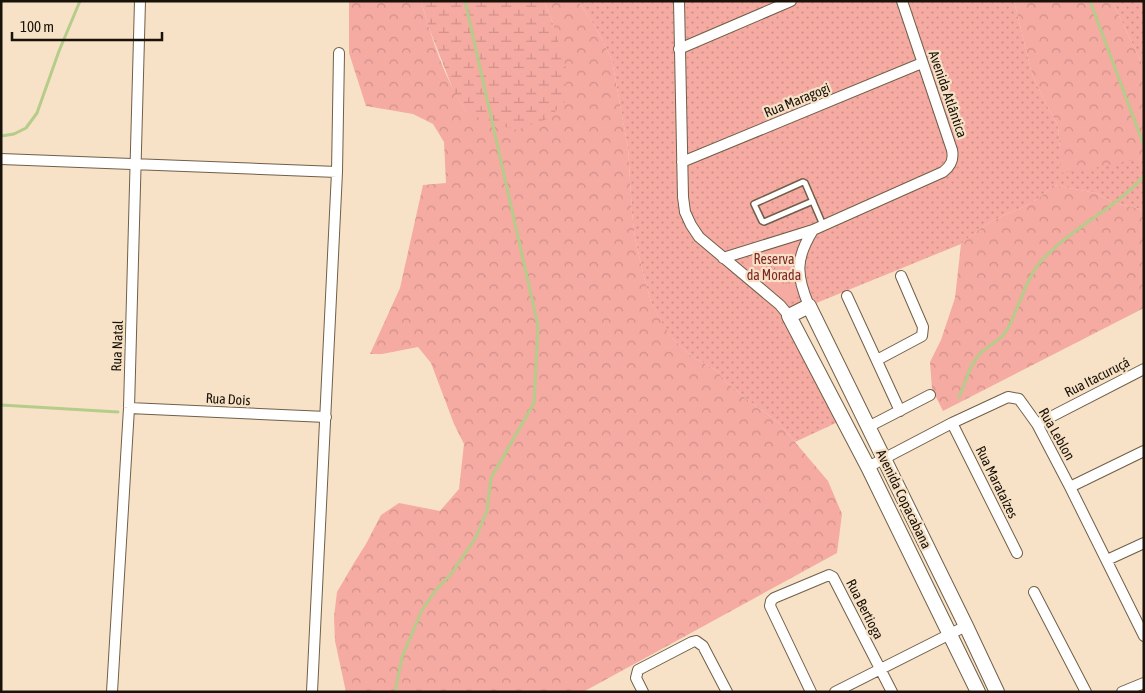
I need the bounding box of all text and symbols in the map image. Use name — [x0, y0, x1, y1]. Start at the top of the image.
scale bar — [12, 10, 162, 42]
text: 100 m — [20, 18, 54, 35]
street label: Avenida Atlântica — [926, 48, 970, 140]
street label: Rua Maragogi — [762, 79, 832, 121]
park label: Reserva da Morada — [747, 251, 801, 283]
street label: Rua Natal — [108, 320, 126, 372]
street label: Rua Itacuruçá — [1062, 354, 1132, 400]
street label: Rua Dois — [205, 390, 251, 408]
street label: Rua Leblon — [1036, 405, 1078, 463]
street label: Rua Marataízes — [973, 443, 1021, 521]
street label: Avenida Copacabana — [873, 447, 935, 551]
street label: Rua Bertioga — [843, 576, 887, 642]

